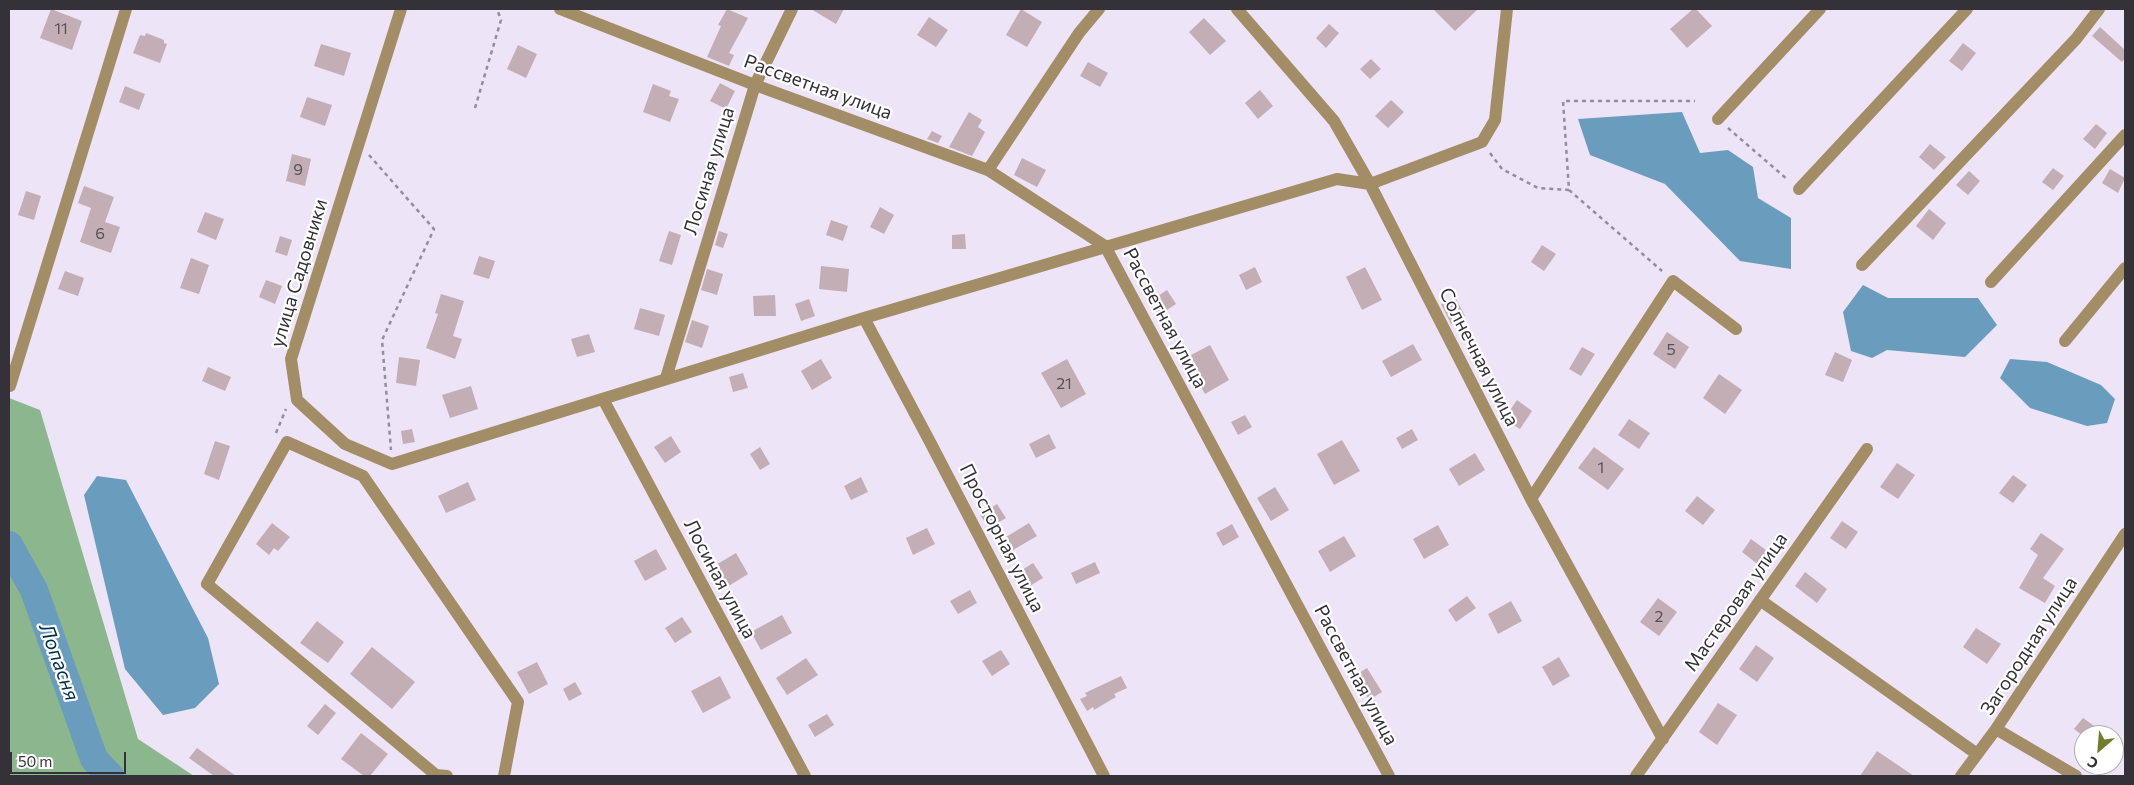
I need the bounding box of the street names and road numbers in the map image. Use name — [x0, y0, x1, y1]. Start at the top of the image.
street label: Рассветная улица — [741, 50, 895, 124]
street label: Лосиная улица — [679, 104, 739, 238]
street label: улица Садовники — [266, 196, 332, 350]
street label: Рассветная улица — [1118, 244, 1212, 392]
street label: Солнечная улица — [1434, 284, 1524, 430]
street label: Просторная улица — [955, 460, 1049, 616]
street label: Лосиная улица — [679, 515, 761, 643]
street label: Мастеровая улица — [1680, 528, 1792, 676]
street label: Загородная улица — [1976, 573, 2082, 719]
street label: Рассветная улица — [1309, 601, 1403, 749]

